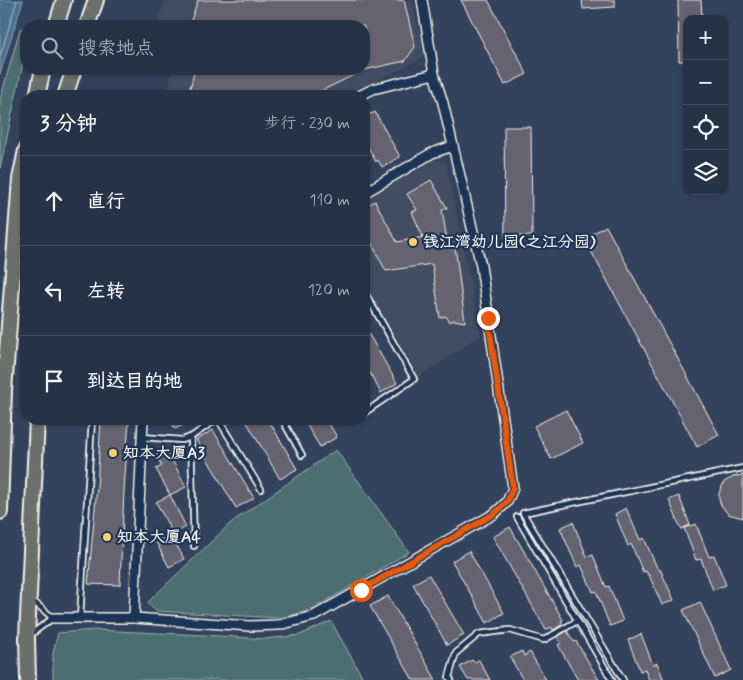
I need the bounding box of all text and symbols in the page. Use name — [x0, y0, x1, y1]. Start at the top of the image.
map controls — [683, 15, 728, 195]
button: + — [683, 15, 728, 60]
search box — [20, 20, 370, 75]
icon: search — [38, 34, 66, 62]
text: 搜索地点 — [78, 36, 154, 61]
button: − — [683, 60, 728, 105]
button: locate — [683, 105, 728, 150]
text: 3 分钟 — [40, 110, 97, 138]
text: 步行 · 230 m — [264, 113, 350, 134]
button: layers — [683, 150, 728, 195]
icon: ahead — [40, 187, 68, 215]
text: 直行 — [87, 189, 125, 214]
text: 110 m — [309, 190, 350, 211]
place label: 钱江湾幼儿园(之江分园) — [423, 232, 596, 253]
marker: 钱江湾幼儿园(之江分园) — [407, 236, 419, 248]
icon: left — [40, 277, 68, 305]
text: 左转 — [87, 279, 125, 304]
text: 120 m — [308, 280, 350, 301]
route end — [477, 307, 500, 330]
icon: arrive — [40, 367, 68, 395]
text: 到达目的地 — [87, 369, 182, 394]
place label: 知本大厦A3 — [123, 443, 205, 464]
marker: 知本大厦A3 — [107, 447, 119, 459]
place label: 知本大厦A4 — [117, 527, 201, 548]
marker: 知本大厦A4 — [101, 531, 113, 543]
route start — [350, 579, 373, 602]

